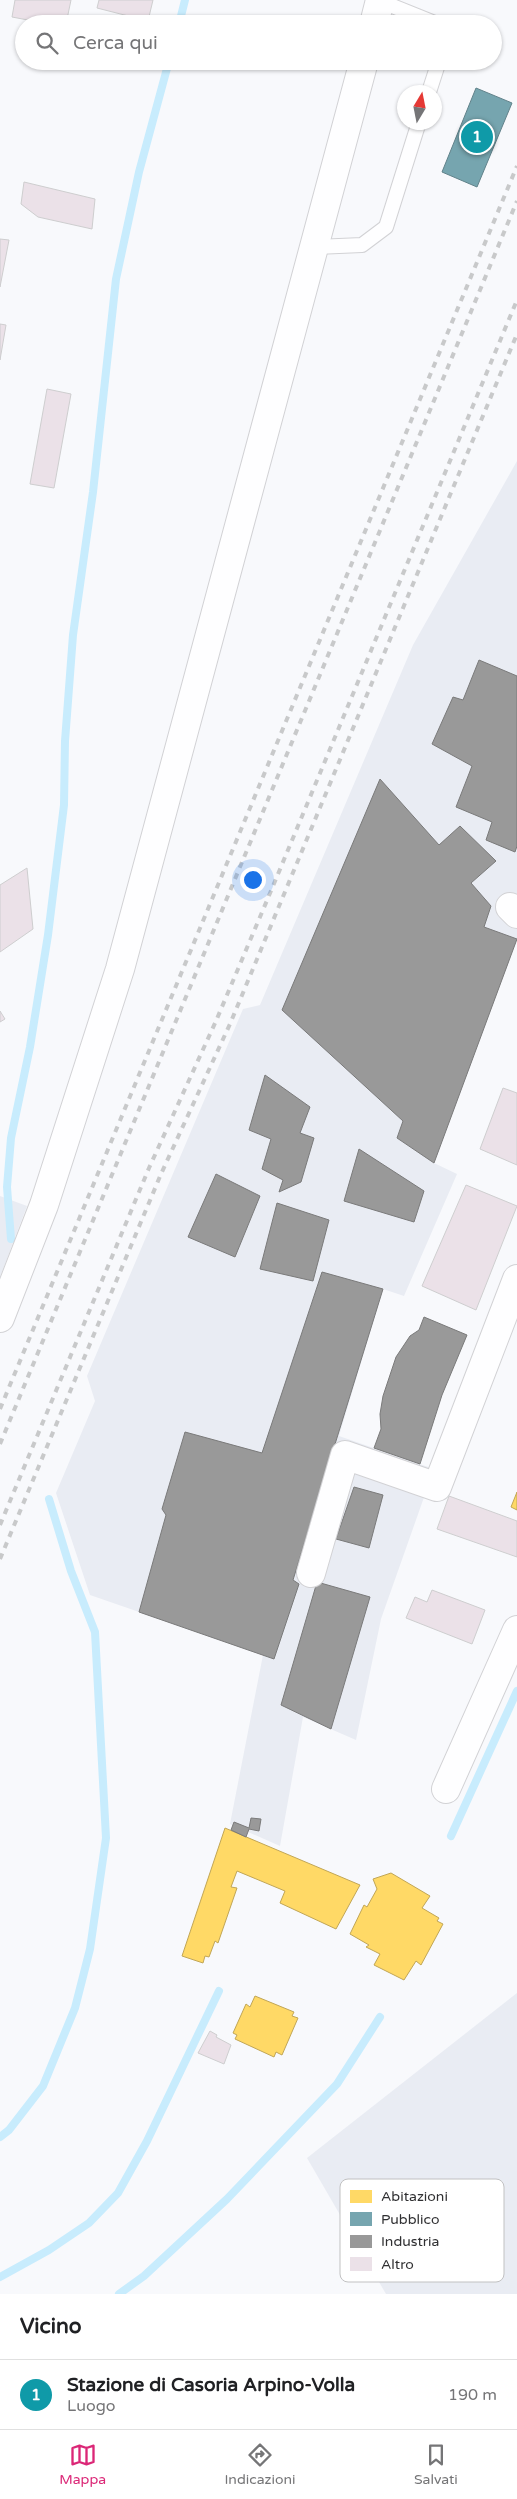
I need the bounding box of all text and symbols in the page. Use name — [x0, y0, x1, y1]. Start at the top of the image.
search box — [15, 15, 502, 70]
icon: search — [33, 29, 61, 57]
text: Cerca qui — [73, 32, 158, 54]
north arrow — [397, 85, 442, 130]
pin: 1 — [461, 118, 493, 156]
your location — [240, 867, 266, 893]
legend — [340, 2179, 504, 2282]
text: Abitazioni — [381, 2188, 448, 2205]
text: Pubblico — [381, 2211, 439, 2228]
text: Industria — [381, 2233, 439, 2250]
text: Altro — [381, 2256, 414, 2273]
text: Vicino — [20, 2314, 82, 2339]
text: Stazione di Casoria Arpino-Volla — [67, 2374, 355, 2396]
text: 1 — [31, 2385, 41, 2405]
text: 190 m — [448, 2385, 497, 2405]
text: Luogo — [67, 2396, 116, 2416]
tab: Mappa — [59, 2441, 106, 2488]
tab: Indicazioni — [225, 2441, 296, 2488]
tab: Salvati — [414, 2441, 458, 2488]

